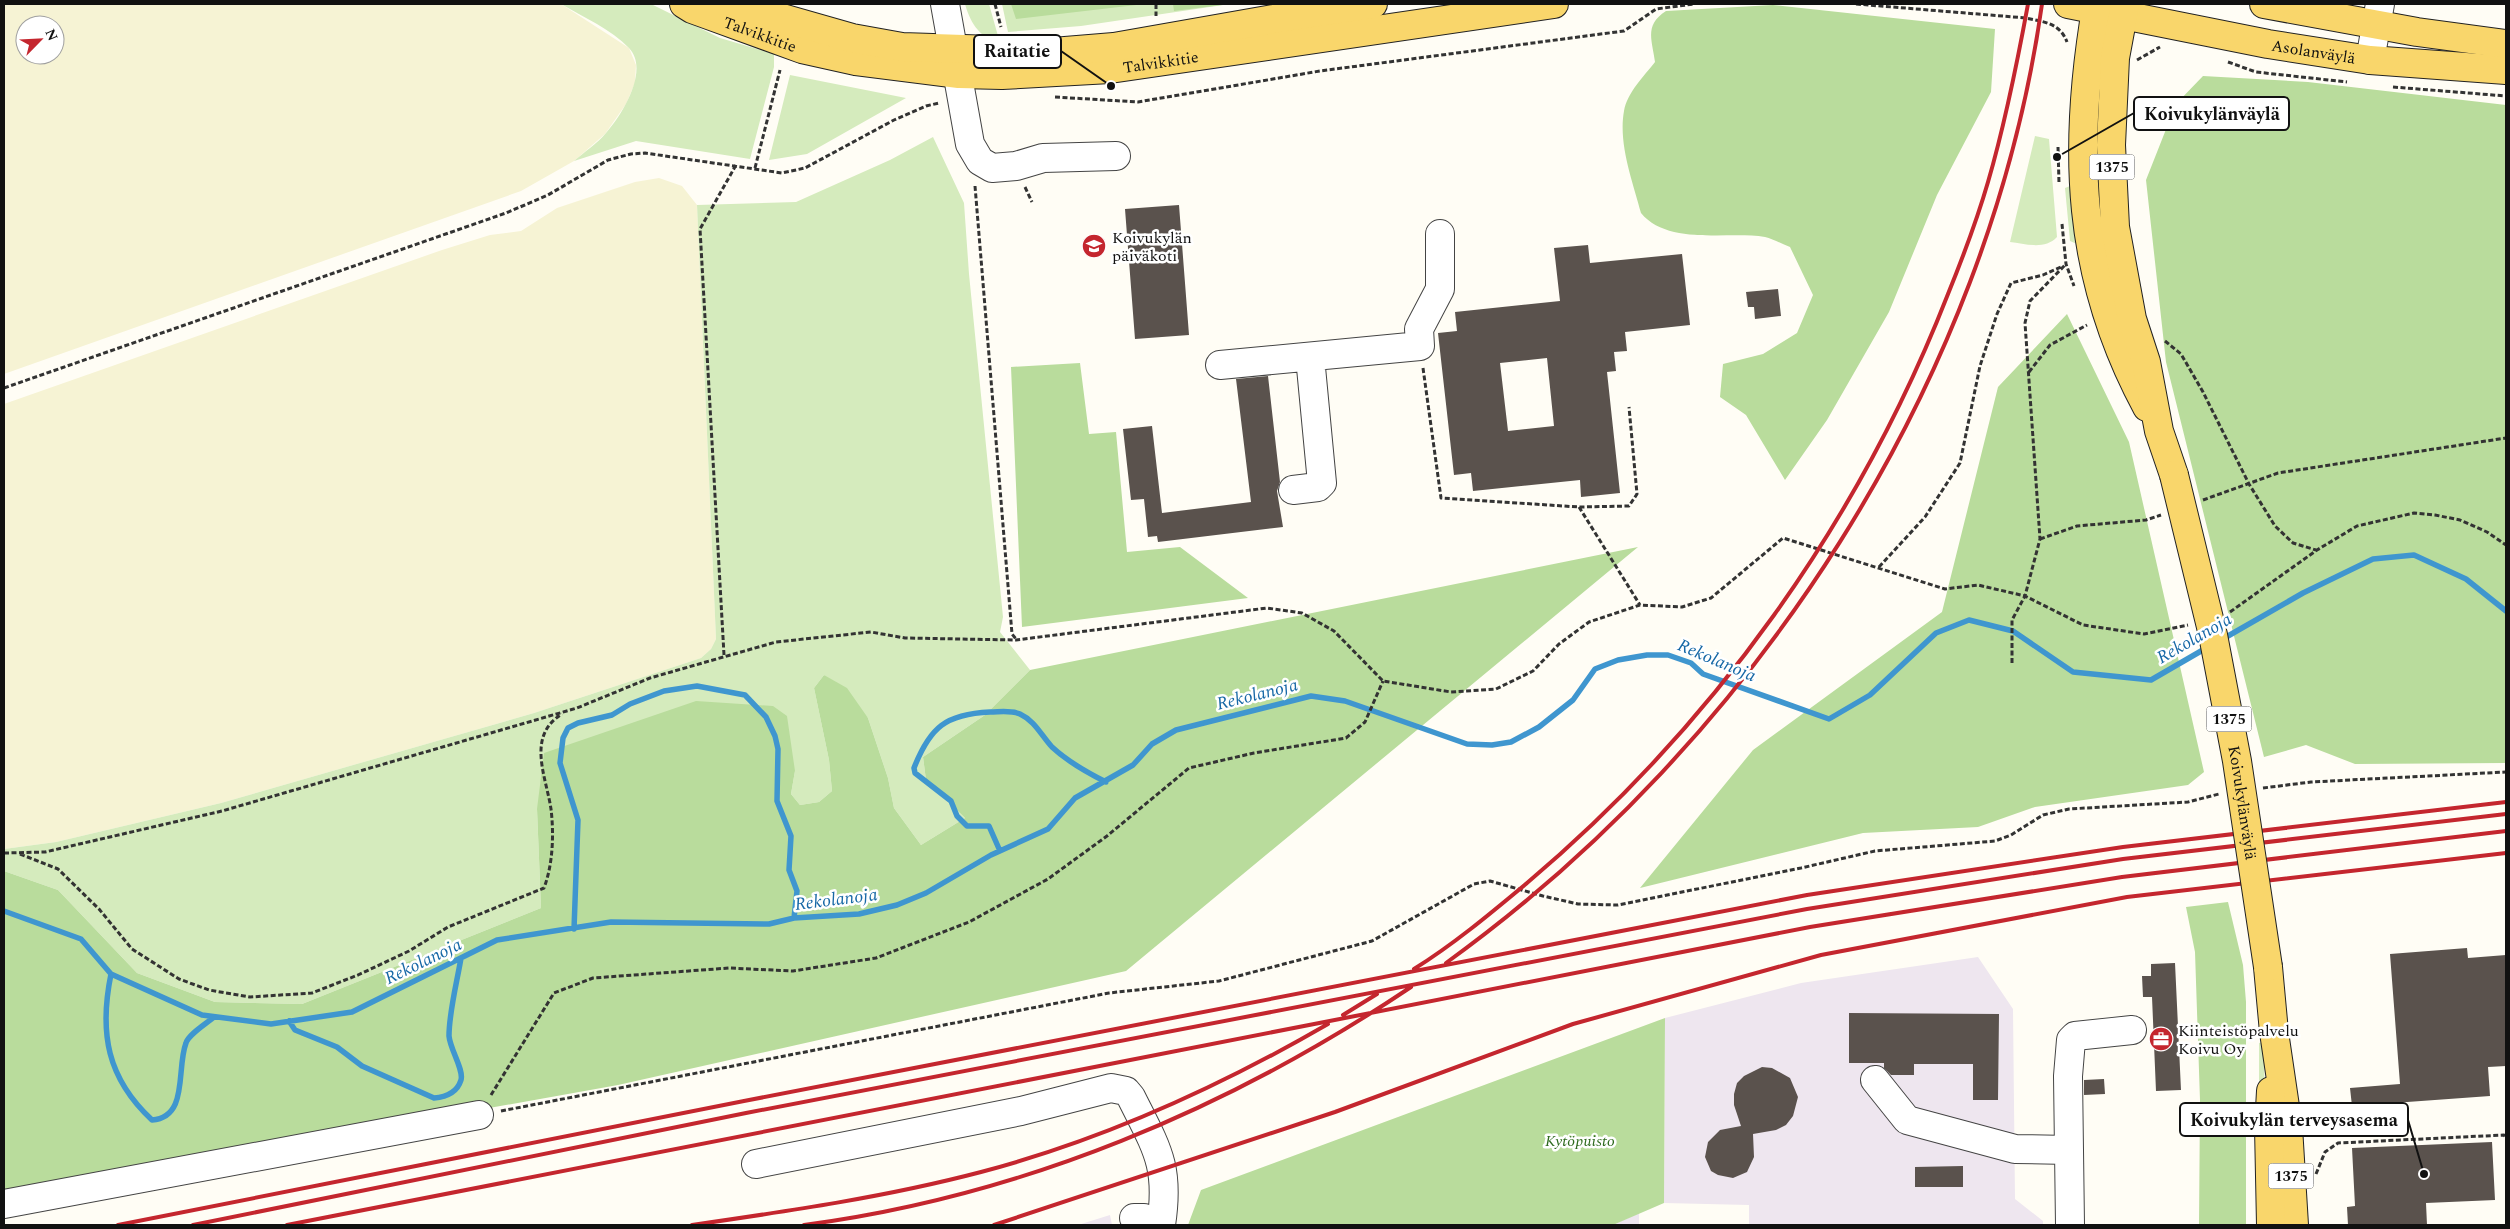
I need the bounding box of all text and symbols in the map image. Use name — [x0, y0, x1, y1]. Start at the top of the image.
street label: Talvikkitie — [720, 10, 800, 59]
north arrow — [15, 15, 65, 65]
text: N — [40, 25, 63, 44]
street label: Asolanväylä — [2270, 34, 2357, 71]
callout: Raitatie — [974, 35, 1061, 68]
text: Raitatie — [984, 38, 1050, 65]
street label: Talvikkitie — [1121, 45, 1200, 80]
callout: Koivukylänväylä — [2134, 97, 2289, 130]
text: Koivukylänväylä — [2144, 101, 2281, 128]
road number: 1375 — [2090, 154, 2134, 180]
place label: Koivukylän päiväkoti — [1112, 226, 1192, 268]
school or university icon: Koivukylän päiväkoti — [1081, 233, 1107, 259]
water label: Rekolanoja — [2152, 606, 2237, 671]
water label: Rekolanoja — [1673, 632, 1760, 689]
water label: Rekolanoja — [1214, 671, 1301, 718]
road number: 1375 — [2206, 706, 2252, 732]
street label: Koivukylänväylä — [2221, 744, 2263, 862]
water label: Rekolanoja — [793, 881, 879, 918]
water label: Rekolanoja — [380, 931, 466, 992]
place label: Kiinteistöpalvelu Koivu Oy — [2178, 1019, 2299, 1061]
office icon: Kiinteistöpalvelu Koivu Oy — [2148, 1026, 2174, 1052]
callout: Koivukylän terveysasema — [2180, 1103, 2408, 1136]
text: Koivukylän terveysasema — [2190, 1107, 2399, 1134]
park label: Kytöpuisto — [1545, 1129, 1615, 1153]
road number: 1375 — [2268, 1164, 2314, 1188]

